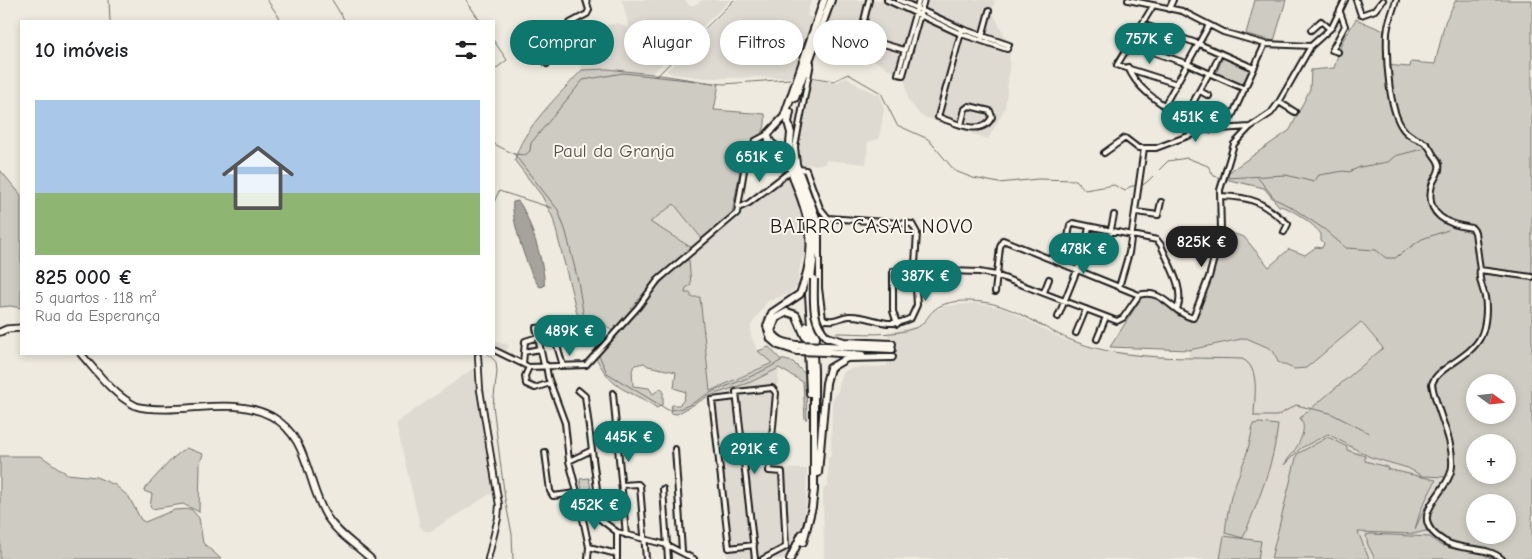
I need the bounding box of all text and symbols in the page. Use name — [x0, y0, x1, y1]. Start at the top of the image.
chip: Comprar — [510, 20, 614, 65]
chip: Alugar — [624, 20, 710, 65]
chip: Filtros — [720, 20, 803, 65]
chip: Novo — [813, 20, 887, 65]
pin: 757K € — [1109, 22, 1191, 65]
text: 757K € — [1126, 30, 1174, 48]
icon: filters — [452, 36, 480, 64]
text: 10 imóveis — [35, 38, 128, 62]
pin: 451K € — [1155, 100, 1237, 143]
text: 451K € — [1172, 108, 1220, 126]
icon: home — [213, 133, 303, 223]
park label: Paul da Granja — [553, 140, 675, 162]
pin: 651K € — [719, 140, 801, 183]
text: 651K € — [736, 148, 784, 166]
district label: BAIRRO CASAL NOVO — [770, 215, 974, 238]
pin: 825K € — [1161, 226, 1243, 268]
pin: 478K € — [1043, 232, 1125, 275]
text: 825K € — [1177, 233, 1227, 251]
text: 478K € — [1060, 240, 1108, 258]
pin: 387K € — [885, 260, 967, 302]
text: 825 000 € — [35, 265, 133, 289]
text: 387K € — [901, 267, 951, 285]
text: 5 quartos · 118 m² — [35, 289, 156, 307]
text: Rua da Esperança — [35, 307, 160, 325]
pin: 489K € — [529, 314, 611, 357]
text: 489K € — [545, 322, 595, 340]
north arrow — [1466, 374, 1516, 424]
map controls — [1466, 374, 1516, 544]
pin: 445K € — [588, 420, 670, 463]
text: 445K € — [604, 428, 654, 446]
pin: 291K € — [714, 432, 796, 475]
button: + — [1466, 434, 1516, 484]
text: 291K € — [731, 440, 779, 458]
pin: 452K € — [554, 488, 636, 531]
button: − — [1466, 494, 1516, 544]
text: 452K € — [570, 496, 620, 514]

